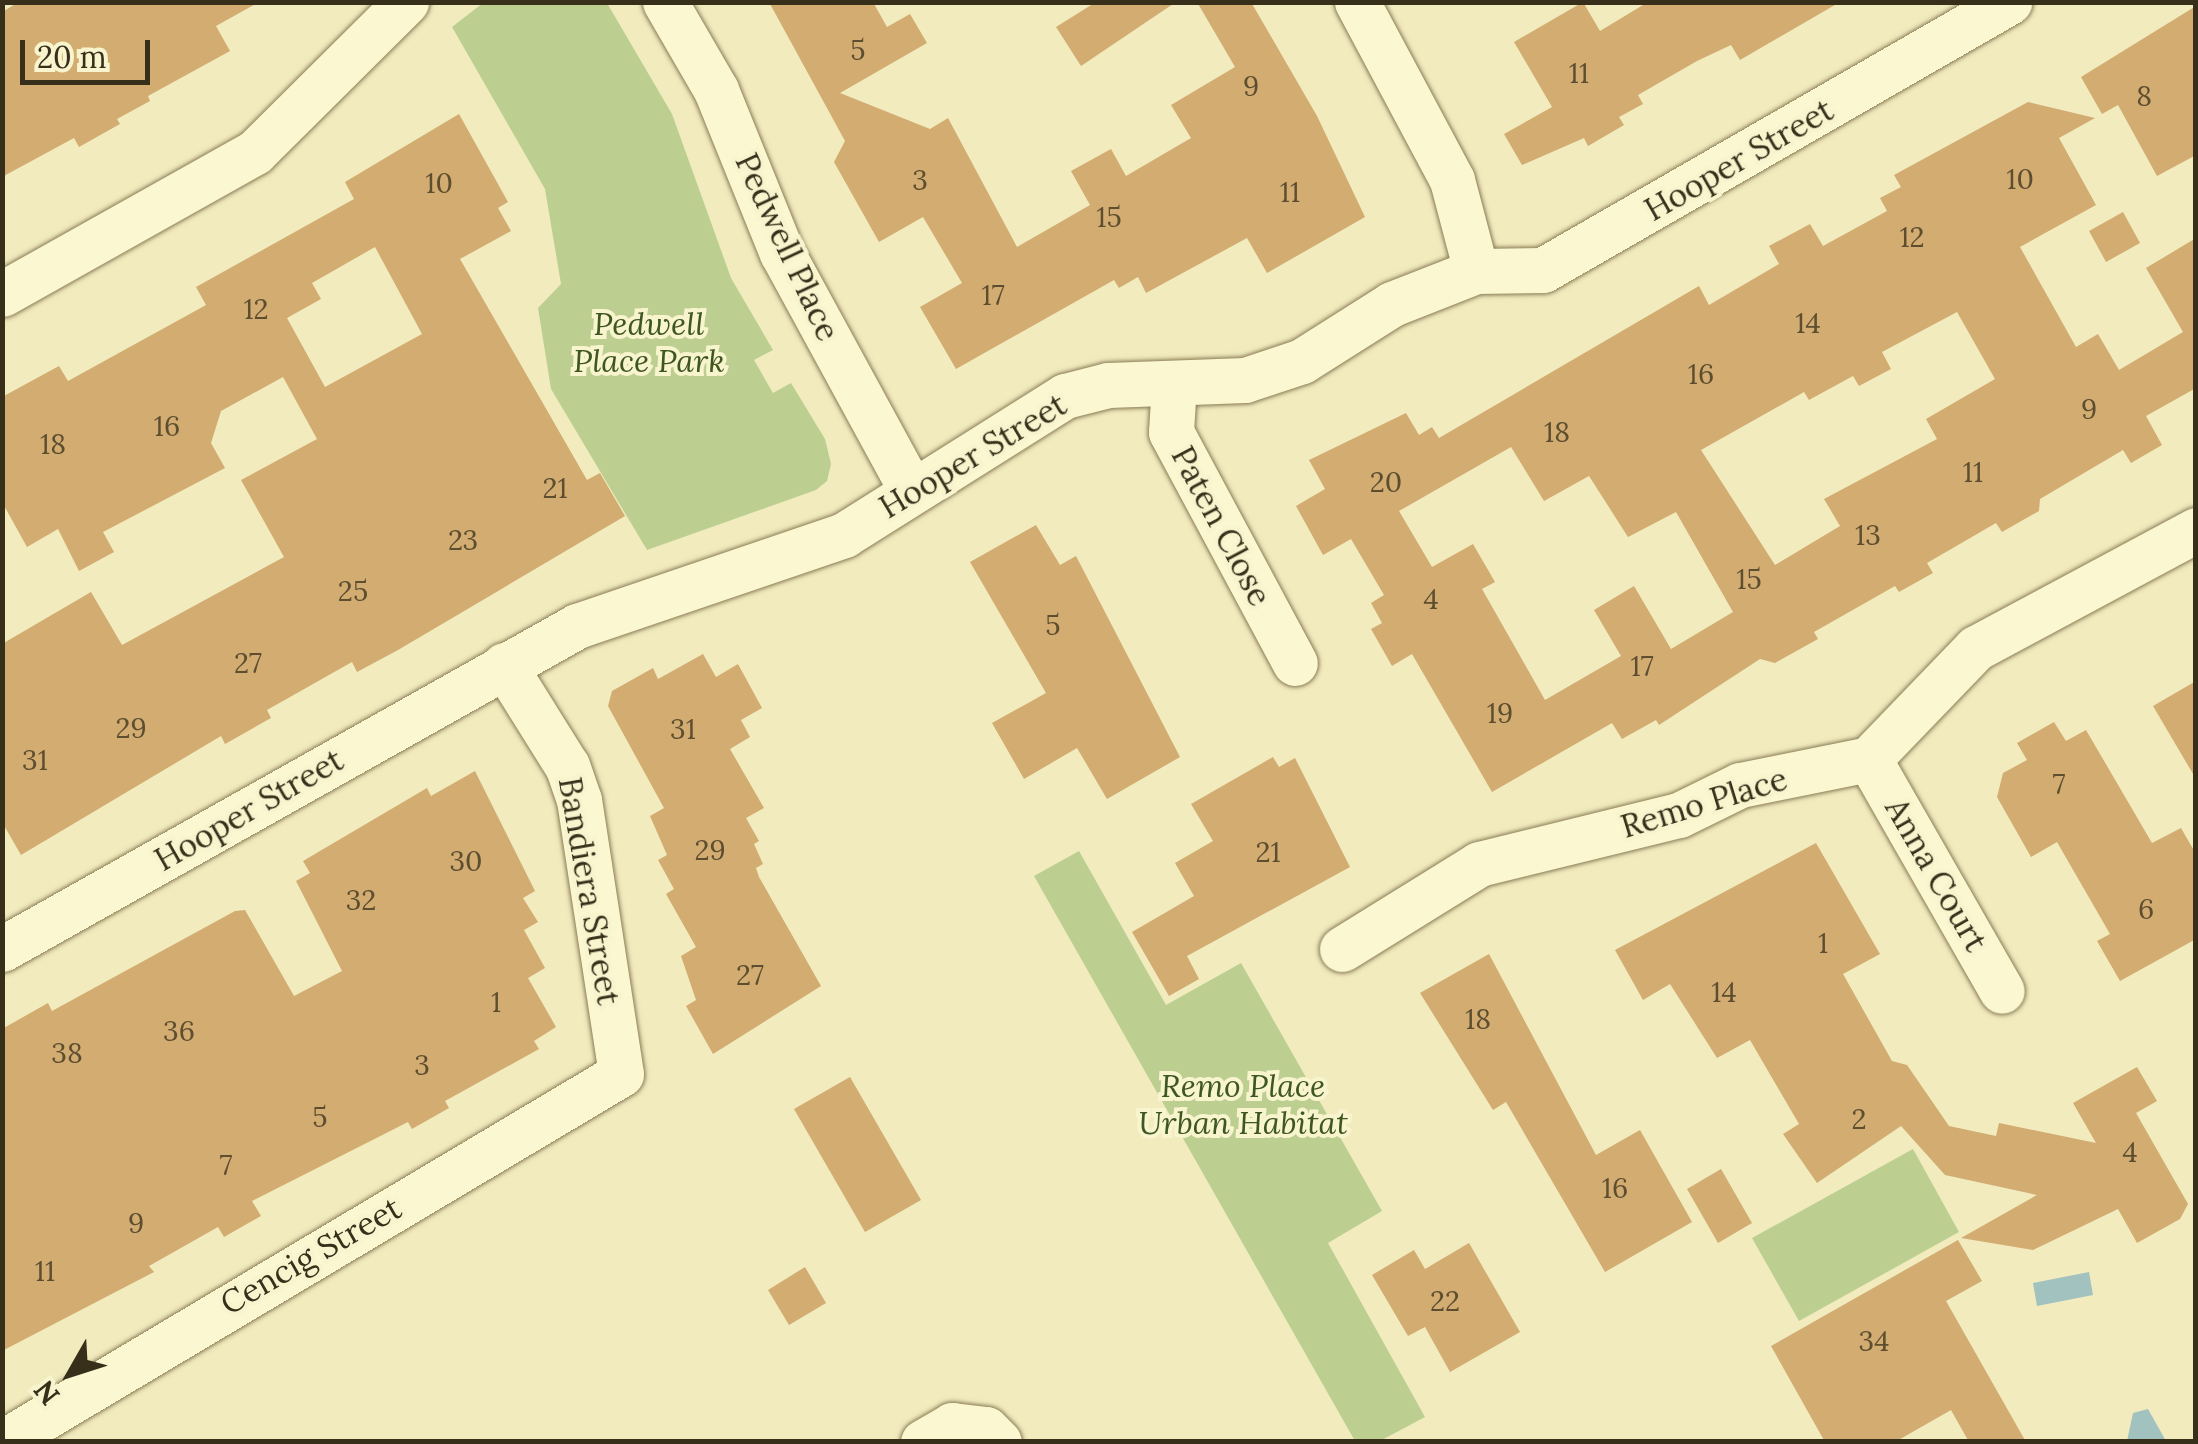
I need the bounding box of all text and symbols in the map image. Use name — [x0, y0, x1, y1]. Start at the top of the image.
scale bar — [25, 20, 155, 82]
house number: 5 — [850, 33, 866, 67]
text: 20 m — [37, 38, 106, 76]
house number: 11 — [1569, 56, 1589, 90]
house number: 9 — [1243, 69, 1259, 103]
house number: 8 — [2136, 79, 2152, 113]
street label: Hooper Street — [1638, 91, 1840, 229]
street label: Pedwell Place — [727, 147, 847, 347]
house number: 10 — [2006, 162, 2034, 196]
house number: 3 — [912, 163, 928, 197]
house number: 10 — [425, 166, 453, 200]
house number: 11 — [1280, 175, 1300, 209]
house number: 15 — [1096, 200, 1122, 234]
house number: 12 — [1899, 220, 1925, 254]
house number: 17 — [981, 278, 1005, 312]
house number: 12 — [243, 292, 269, 326]
park label: Pedwell Place Park — [573, 306, 725, 381]
house number: 14 — [1795, 306, 1821, 340]
house number: 16 — [1688, 357, 1714, 391]
street label: Hooper Street — [873, 385, 1073, 527]
house number: 9 — [2081, 392, 2097, 426]
house number: 16 — [154, 409, 180, 443]
house number: 18 — [1544, 415, 1570, 449]
house number: 18 — [40, 427, 66, 461]
street label: Paten Close — [1163, 440, 1279, 612]
house number: 11 — [1963, 455, 1983, 489]
house number: 20 — [1370, 465, 1402, 499]
house number: 21 — [542, 471, 568, 505]
house number: 13 — [1855, 518, 1881, 552]
house number: 23 — [448, 523, 478, 557]
house number: 15 — [1736, 562, 1762, 596]
house number: 25 — [338, 574, 368, 608]
house number: 4 — [1423, 582, 1439, 616]
house number: 5 — [1045, 608, 1061, 642]
house number: 27 — [234, 646, 262, 680]
house number: 17 — [1630, 649, 1654, 683]
house number: 19 — [1487, 696, 1513, 730]
house number: 29 — [115, 711, 147, 745]
house number: 31 — [670, 712, 696, 746]
street label: Hooper Street — [148, 741, 350, 879]
house number: 31 — [22, 743, 48, 777]
street label: Remo Place — [1616, 760, 1792, 846]
house number: 7 — [2053, 767, 2065, 801]
street label: Bandiera Street — [550, 774, 628, 1008]
street label: Anna Court — [1877, 792, 1995, 958]
house number: 29 — [694, 833, 726, 867]
house number: 21 — [1255, 835, 1281, 869]
house number: 30 — [450, 844, 482, 878]
house number: 32 — [346, 883, 376, 917]
house number: 6 — [2138, 892, 2154, 926]
house number: 1 — [1818, 926, 1828, 960]
house number: 27 — [736, 958, 764, 992]
house number: 14 — [1711, 975, 1737, 1009]
house number: 1 — [491, 985, 501, 1019]
house number: 18 — [1465, 1002, 1491, 1036]
house number: 36 — [163, 1014, 195, 1048]
house number: 38 — [51, 1036, 83, 1070]
house number: 3 — [414, 1048, 430, 1082]
park label: Remo Place Urban Habitat — [1138, 1068, 1348, 1143]
house number: 5 — [312, 1100, 328, 1134]
house number: 2 — [1851, 1102, 1867, 1136]
house number: 4 — [2122, 1135, 2138, 1169]
house number: 7 — [220, 1148, 232, 1182]
house number: 16 — [1602, 1171, 1628, 1205]
street label: Cencig Street — [214, 1189, 408, 1323]
house number: 9 — [128, 1206, 144, 1240]
house number: 11 — [35, 1254, 55, 1288]
house number: 22 — [1430, 1284, 1460, 1318]
north arrow — [20, 1324, 120, 1424]
house number: 34 — [1859, 1324, 1889, 1358]
text: N — [26, 1373, 67, 1413]

